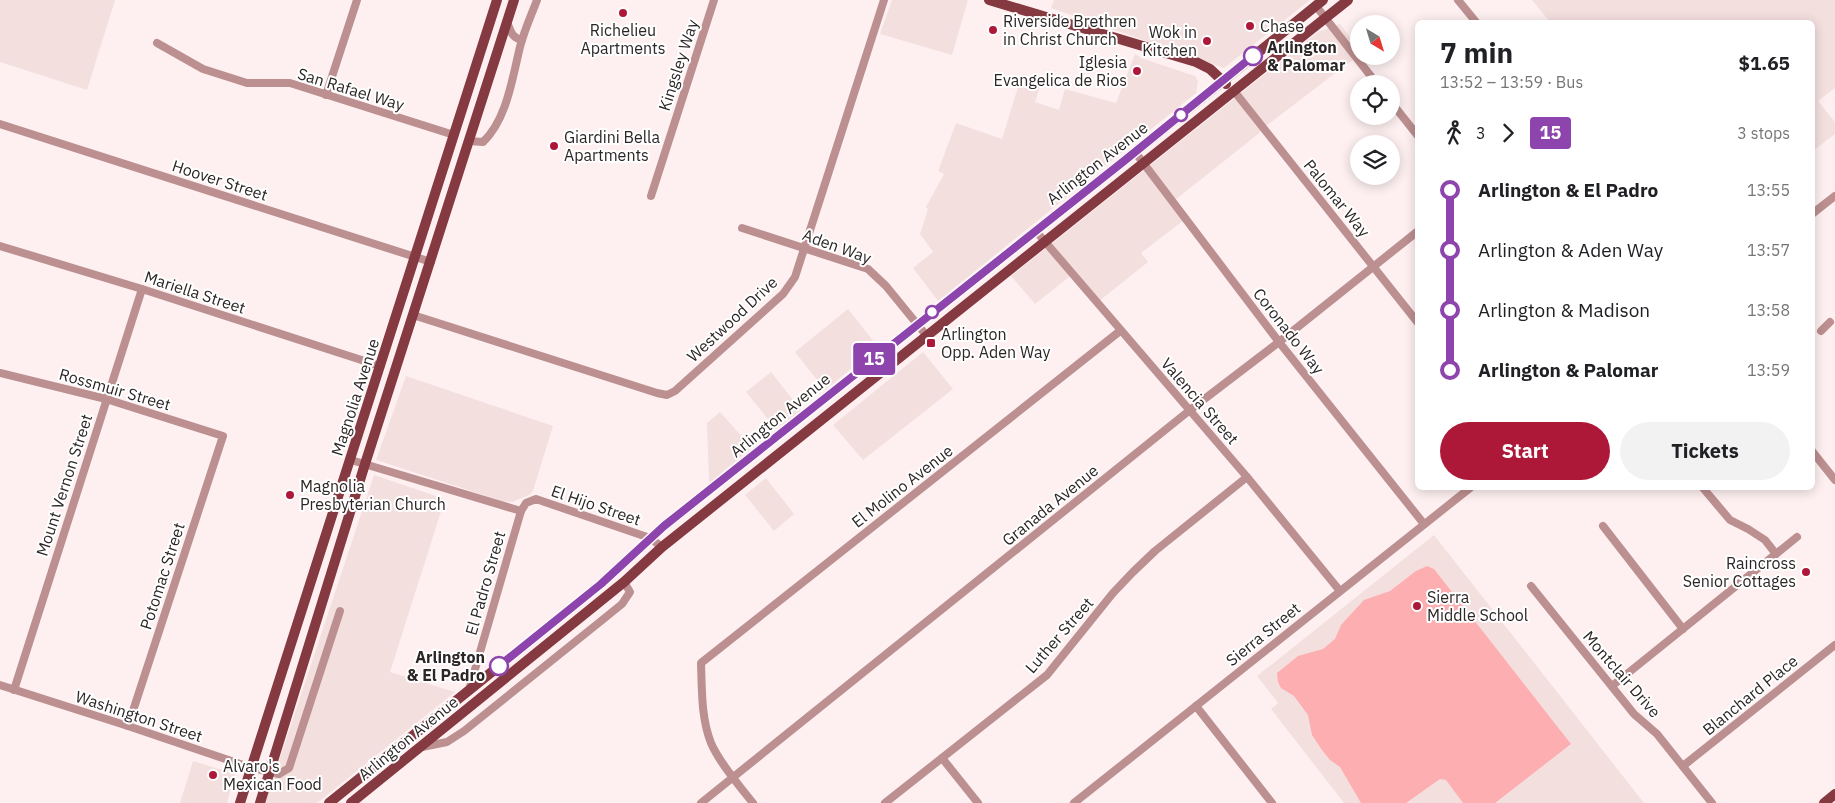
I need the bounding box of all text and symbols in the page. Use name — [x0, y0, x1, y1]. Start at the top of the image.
marker: Richelieu Apartments — [617, 7, 629, 19]
place label: Riverside Brethren in Christ Church — [1003, 11, 1137, 49]
north arrow — [1350, 15, 1400, 65]
map controls — [1350, 15, 1400, 185]
place label: Chase — [1260, 16, 1304, 36]
street label: Kingsley Way — [654, 17, 702, 113]
place label: Richelieu Apartments — [581, 20, 665, 58]
marker: Chase — [1244, 20, 1256, 32]
place label: Wok in Kitchen — [1142, 22, 1197, 60]
marker: Riverside Brethren in Christ Church — [987, 24, 999, 36]
text: 7 min — [1440, 34, 1513, 71]
marker: Wok in Kitchen — [1201, 35, 1213, 47]
place label: Arlington & Palomar — [1267, 37, 1346, 75]
marker: Arlington & Palomar — [1243, 46, 1263, 66]
text: $1.65 — [1738, 51, 1790, 75]
place label: Iglesia Evangelica de Rios — [994, 52, 1127, 90]
street label: San Rafael Way — [295, 63, 407, 115]
marker: Iglesia Evangelica de Rios — [1131, 65, 1143, 77]
text: 13:52 – 13:59 · Bus — [1440, 72, 1583, 92]
button: locate — [1350, 75, 1400, 125]
unlabelled marker — [1174, 108, 1188, 122]
street label: Arlington Avenue — [1042, 117, 1152, 209]
icon: walk — [1440, 119, 1468, 147]
icon: forward — [1494, 119, 1522, 147]
text: 15 — [1540, 121, 1561, 144]
text: 3 — [1476, 123, 1486, 143]
text: 3 stops — [1737, 123, 1790, 143]
place label: Giardini Bella Apartments — [564, 127, 660, 165]
button: layers — [1350, 135, 1400, 185]
marker: Giardini Bella Apartments — [548, 140, 560, 152]
street label: Hoover Street — [170, 155, 270, 205]
street label: Palomar Way — [1300, 155, 1374, 241]
text: Arlington & El Padro — [1478, 178, 1658, 202]
text: 13:55 — [1747, 180, 1790, 200]
street label: Aden Way — [800, 224, 874, 268]
text: Arlington & Aden Way — [1478, 238, 1663, 262]
text: 13:57 — [1747, 240, 1790, 260]
street label: Mariella Street — [142, 266, 248, 318]
street label: Westwood Drive — [683, 272, 782, 366]
street label: Coronado Way — [1249, 284, 1329, 378]
text: Arlington & Madison — [1478, 298, 1650, 322]
text: 13:58 — [1747, 300, 1790, 320]
unlabelled marker — [925, 305, 939, 319]
place label: Arlington Opp. Aden Way — [941, 324, 1050, 362]
street label: Magnolia Avenue — [327, 336, 383, 458]
marker: Arlington Opp. Aden Way — [925, 337, 937, 349]
line badge: 15 — [852, 343, 896, 375]
text: 15 — [863, 347, 885, 370]
street label: Valencia Street — [1157, 354, 1243, 448]
text: Arlington & Palomar — [1478, 358, 1659, 382]
text: 13:59 — [1747, 360, 1790, 380]
street label: Rossmuir Street — [57, 364, 173, 414]
street label: Arlington Avenue — [726, 368, 834, 461]
street label: Mount Vernon Street — [32, 411, 96, 559]
button: Start — [1440, 422, 1610, 480]
button: Tickets — [1620, 422, 1790, 480]
street label: El Molino Avenue — [847, 440, 957, 532]
street label: Granada Avenue — [998, 460, 1102, 550]
place label: Magnolia Presbyterian Church — [300, 476, 446, 514]
street label: El Hijo Street — [549, 480, 643, 530]
marker: Magnolia Presbyterian Church — [284, 489, 296, 501]
street label: Potomac Street — [135, 520, 189, 632]
street label: El Padro Street — [461, 529, 509, 637]
place label: Raincross Senior Cottages — [1683, 553, 1796, 591]
marker: Raincross Senior Cottages — [1800, 566, 1812, 578]
place label: Sierra Middle School — [1427, 587, 1528, 625]
street label: Luther Street — [1021, 593, 1097, 677]
street label: Sierra Street — [1222, 598, 1304, 670]
marker: Sierra Middle School — [1411, 600, 1423, 612]
street label: Montclair Drive — [1579, 627, 1665, 722]
place label: Arlington & El Padro — [407, 647, 485, 685]
street label: Blanchard Place — [1699, 651, 1802, 739]
marker: Arlington & El Padro — [489, 656, 509, 676]
street label: Washington Street — [73, 686, 205, 746]
street label: Arlington Avenue — [354, 691, 462, 784]
place label: Alvaro's Mexican Food — [223, 756, 322, 794]
marker: Alvaro's Mexican Food — [207, 769, 219, 781]

